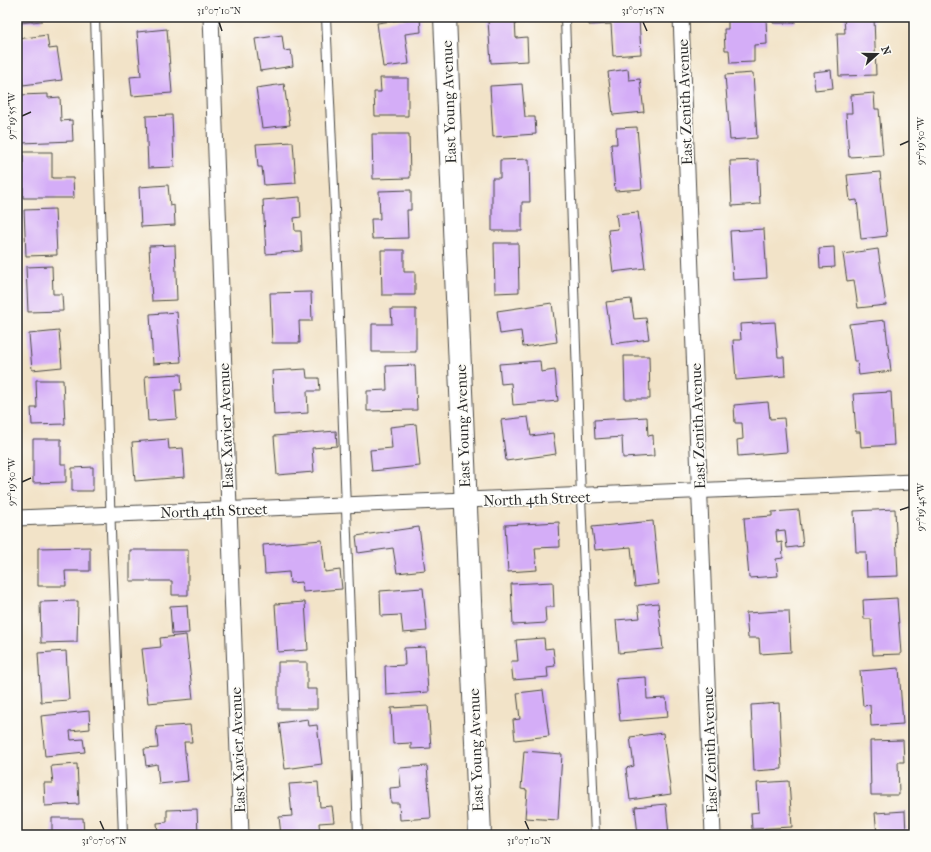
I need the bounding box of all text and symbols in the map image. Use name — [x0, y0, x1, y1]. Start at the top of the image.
text: 31°07'10"N — [197, 5, 242, 17]
text: 31°07'15"N — [621, 5, 665, 17]
north arrow — [857, 34, 897, 74]
street label: East Zenith Avenue — [674, 38, 696, 165]
street label: East Young Avenue — [438, 39, 460, 164]
text: N — [878, 44, 894, 57]
text: 97°19'55"W — [6, 91, 18, 139]
text: 97°19'50"W — [915, 116, 927, 165]
street label: East Xavier Avenue — [215, 362, 237, 489]
street label: East Zenith Avenue — [687, 362, 709, 489]
street label: East Young Avenue — [452, 363, 474, 488]
text: 97°19'50"W — [6, 457, 18, 506]
text: 97°19'45"W — [915, 482, 927, 531]
street label: North 4th Street — [483, 488, 592, 510]
street label: North 4th Street — [160, 500, 269, 522]
street label: East Xavier Avenue — [227, 686, 249, 813]
street label: East Zenith Avenue — [699, 686, 721, 813]
street label: East Young Avenue — [465, 687, 487, 812]
text: 31°07'05"N — [81, 835, 127, 847]
text: 31°07'10"N — [507, 835, 552, 847]

